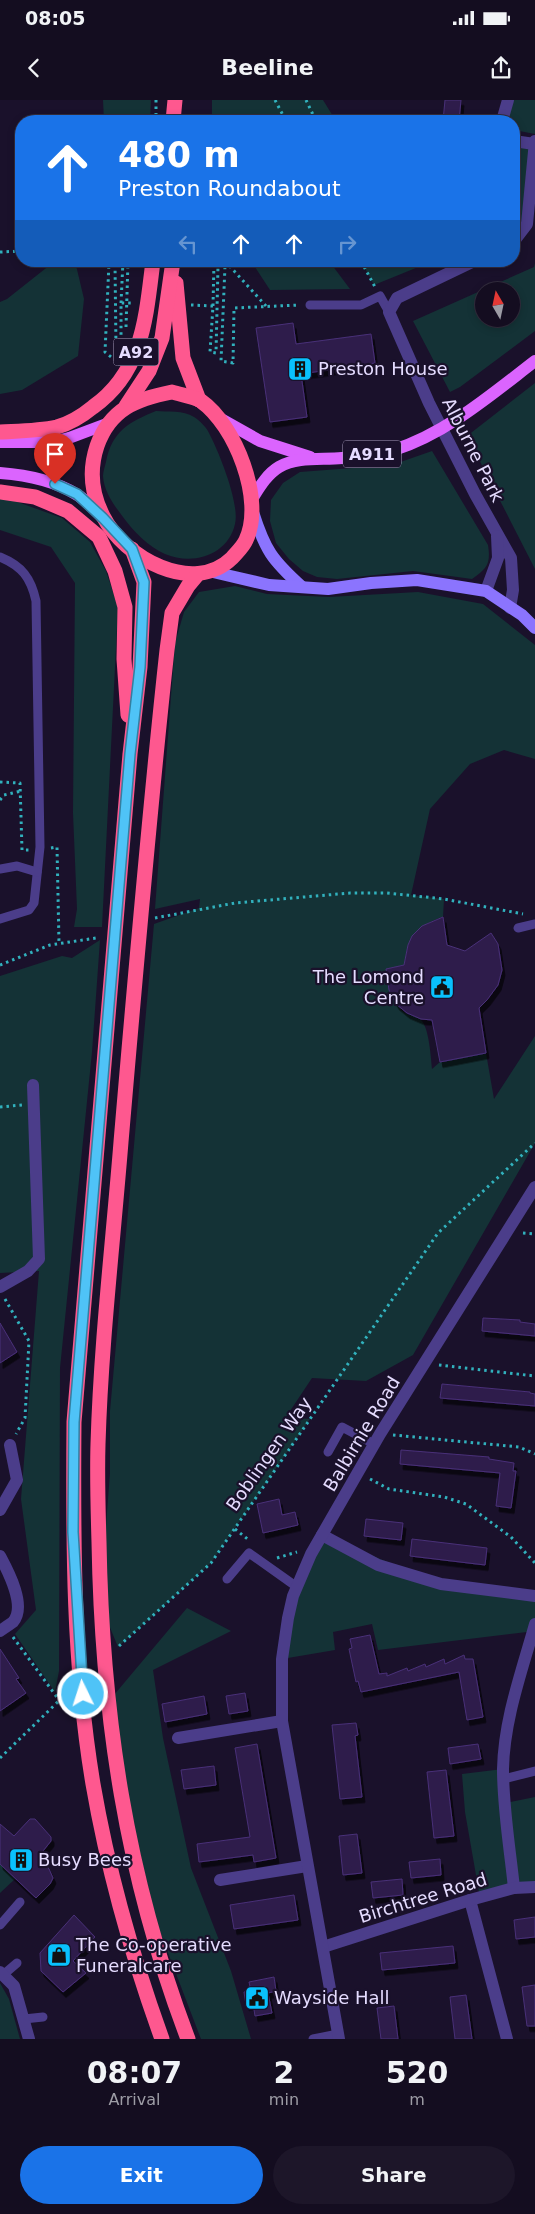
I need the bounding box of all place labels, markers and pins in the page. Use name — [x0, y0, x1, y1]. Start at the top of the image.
building icon: Preston House — [287, 356, 313, 382]
place label: Preston House — [318, 358, 448, 379]
pin — [34, 433, 76, 484]
place label: The Lomond Centre — [312, 966, 424, 1008]
public building icon: The Lomond Centre — [429, 974, 455, 1000]
building icon: Busy Bees — [8, 1847, 34, 1873]
place label: Busy Bees — [38, 1849, 131, 1870]
place label: The Co-operative Funeralcare — [75, 1934, 232, 1976]
shop icon: The Co-operative Funeralcare — [46, 1942, 72, 1968]
public building icon: Wayside Hall — [244, 1985, 270, 2011]
place label: Wayside Hall — [274, 1987, 390, 2008]

